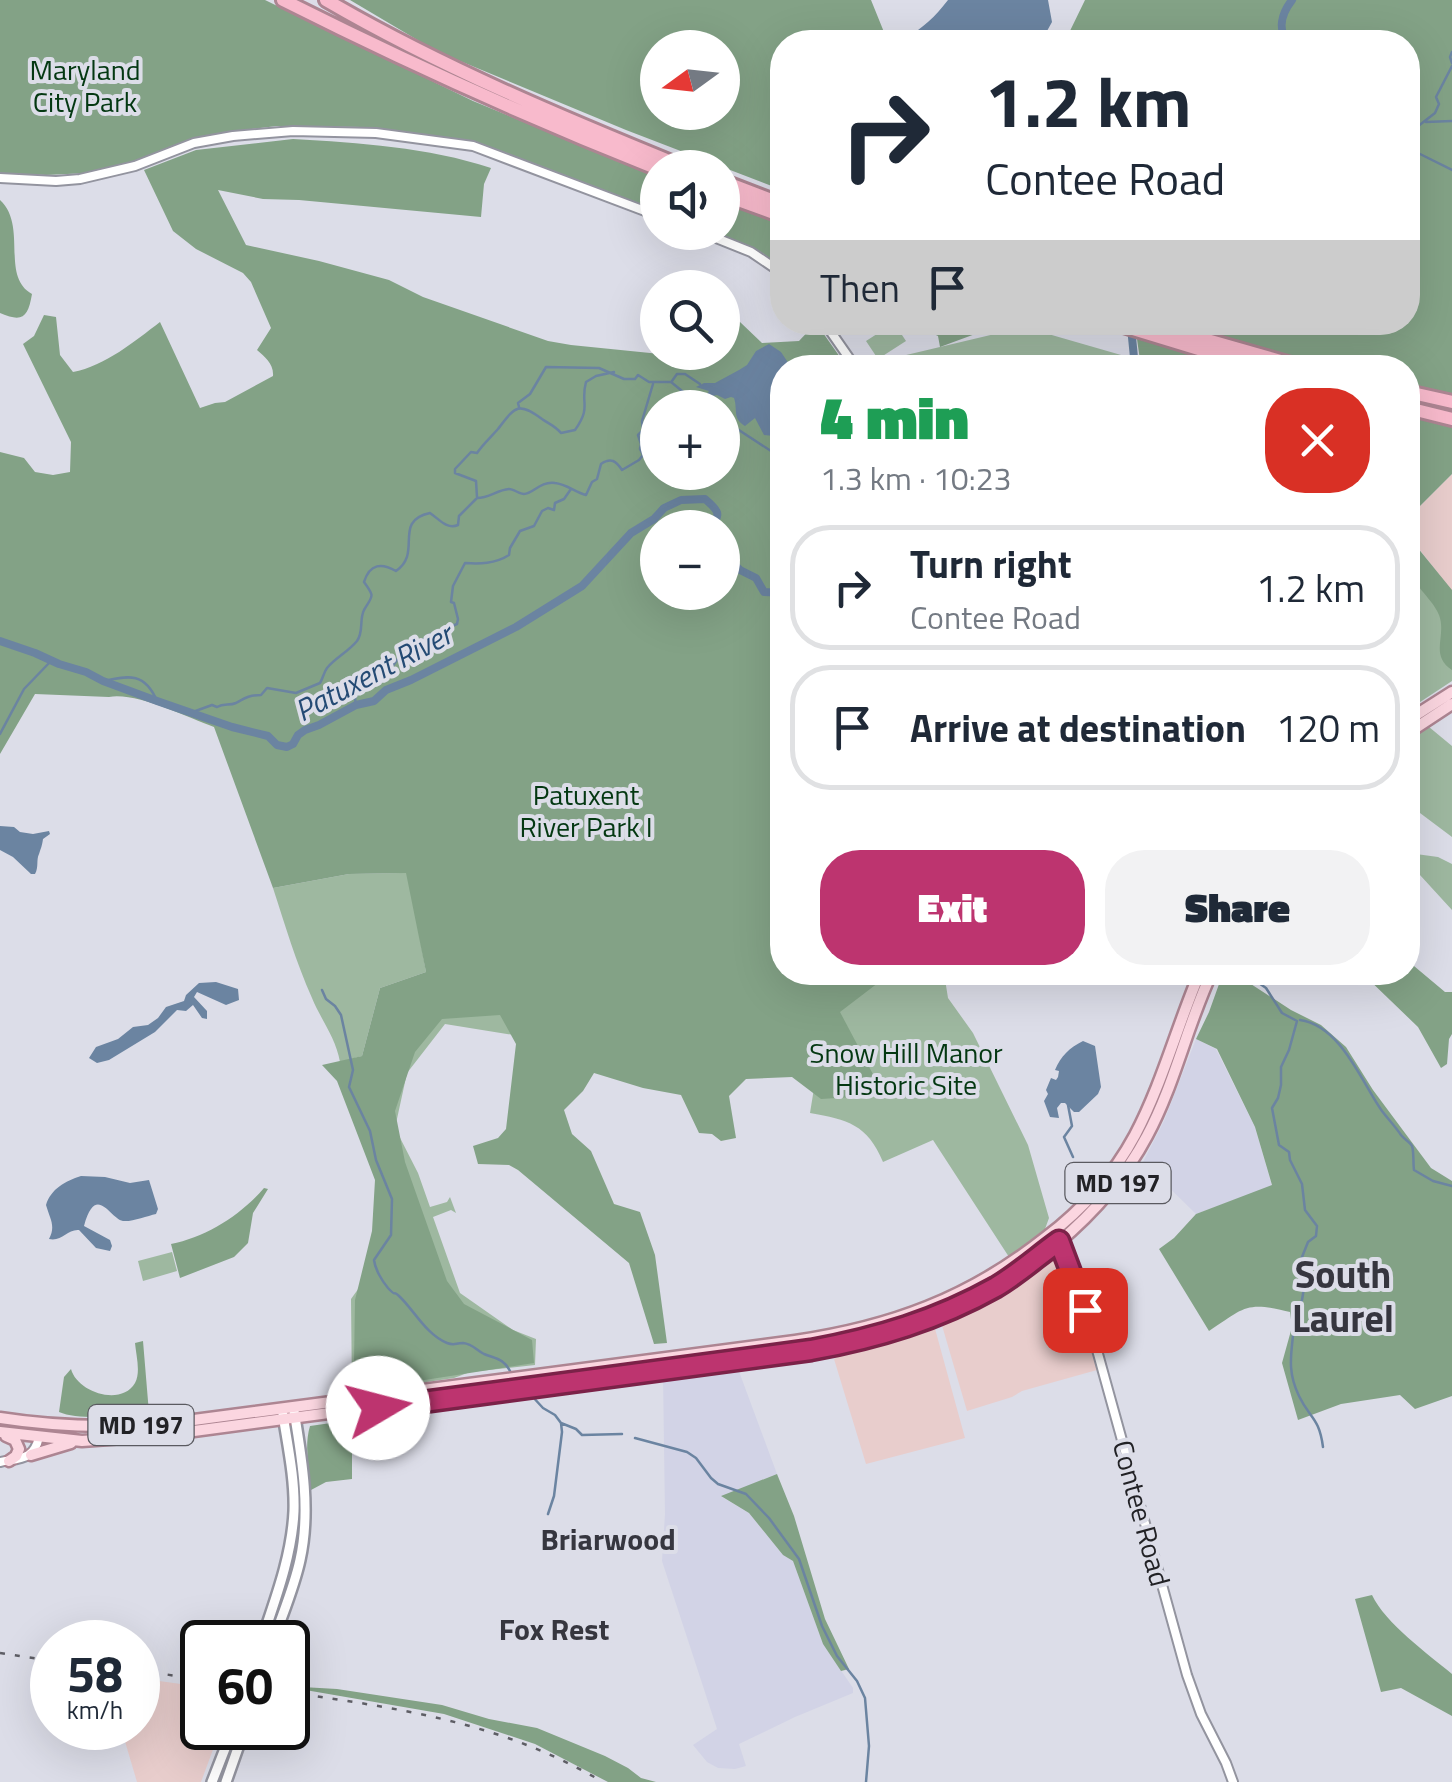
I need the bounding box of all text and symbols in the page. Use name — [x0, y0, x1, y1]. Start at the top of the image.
north arrow — [640, 30, 740, 130]
map controls — [640, 30, 740, 610]
park label: Maryland City Park — [29, 48, 141, 123]
text: 1.2 km — [985, 48, 1192, 154]
icon: right — [820, 70, 950, 200]
text: Contee Road — [985, 144, 1225, 212]
button: sound — [640, 150, 740, 250]
text: Then — [820, 259, 900, 317]
icon: arrive — [920, 260, 975, 315]
button: search — [640, 270, 740, 370]
text: 4 min — [820, 371, 969, 462]
button: close — [1265, 388, 1370, 493]
button: + — [640, 390, 740, 490]
text: 1.3 km · 10:23 — [820, 454, 1012, 502]
button: − — [640, 510, 740, 610]
text: Turn right — [910, 535, 1072, 593]
text: 1.2 km — [1256, 559, 1365, 617]
icon: right — [825, 560, 880, 615]
text: Contee Road — [910, 593, 1081, 641]
water label: Patuxent River — [286, 610, 463, 733]
text: Arrive at destination — [910, 699, 1246, 757]
text: 120 m — [1276, 699, 1380, 757]
icon: arrive — [825, 700, 880, 755]
park label: Patuxent River Park I — [519, 773, 653, 848]
button: Exit — [820, 850, 1085, 965]
button: Share — [1105, 850, 1370, 965]
park label: Snow Hill Manor Historic Site — [809, 1031, 1003, 1106]
road number: MD 197 — [1066, 1163, 1170, 1203]
district label: South Laurel — [1292, 1245, 1394, 1347]
pin — [1043, 1268, 1128, 1353]
icon: arrive — [1058, 1283, 1113, 1338]
position arrow — [326, 1356, 430, 1460]
road number: MD 197 — [88, 1405, 194, 1445]
street label: Contee Road — [1102, 1435, 1182, 1591]
district label: Briarwood — [540, 1516, 676, 1562]
district label: Fox Rest — [499, 1606, 609, 1652]
speed limit sign: 60 — [180, 1620, 310, 1750]
text: 58 — [67, 1635, 123, 1711]
text: km/h — [67, 1691, 123, 1729]

